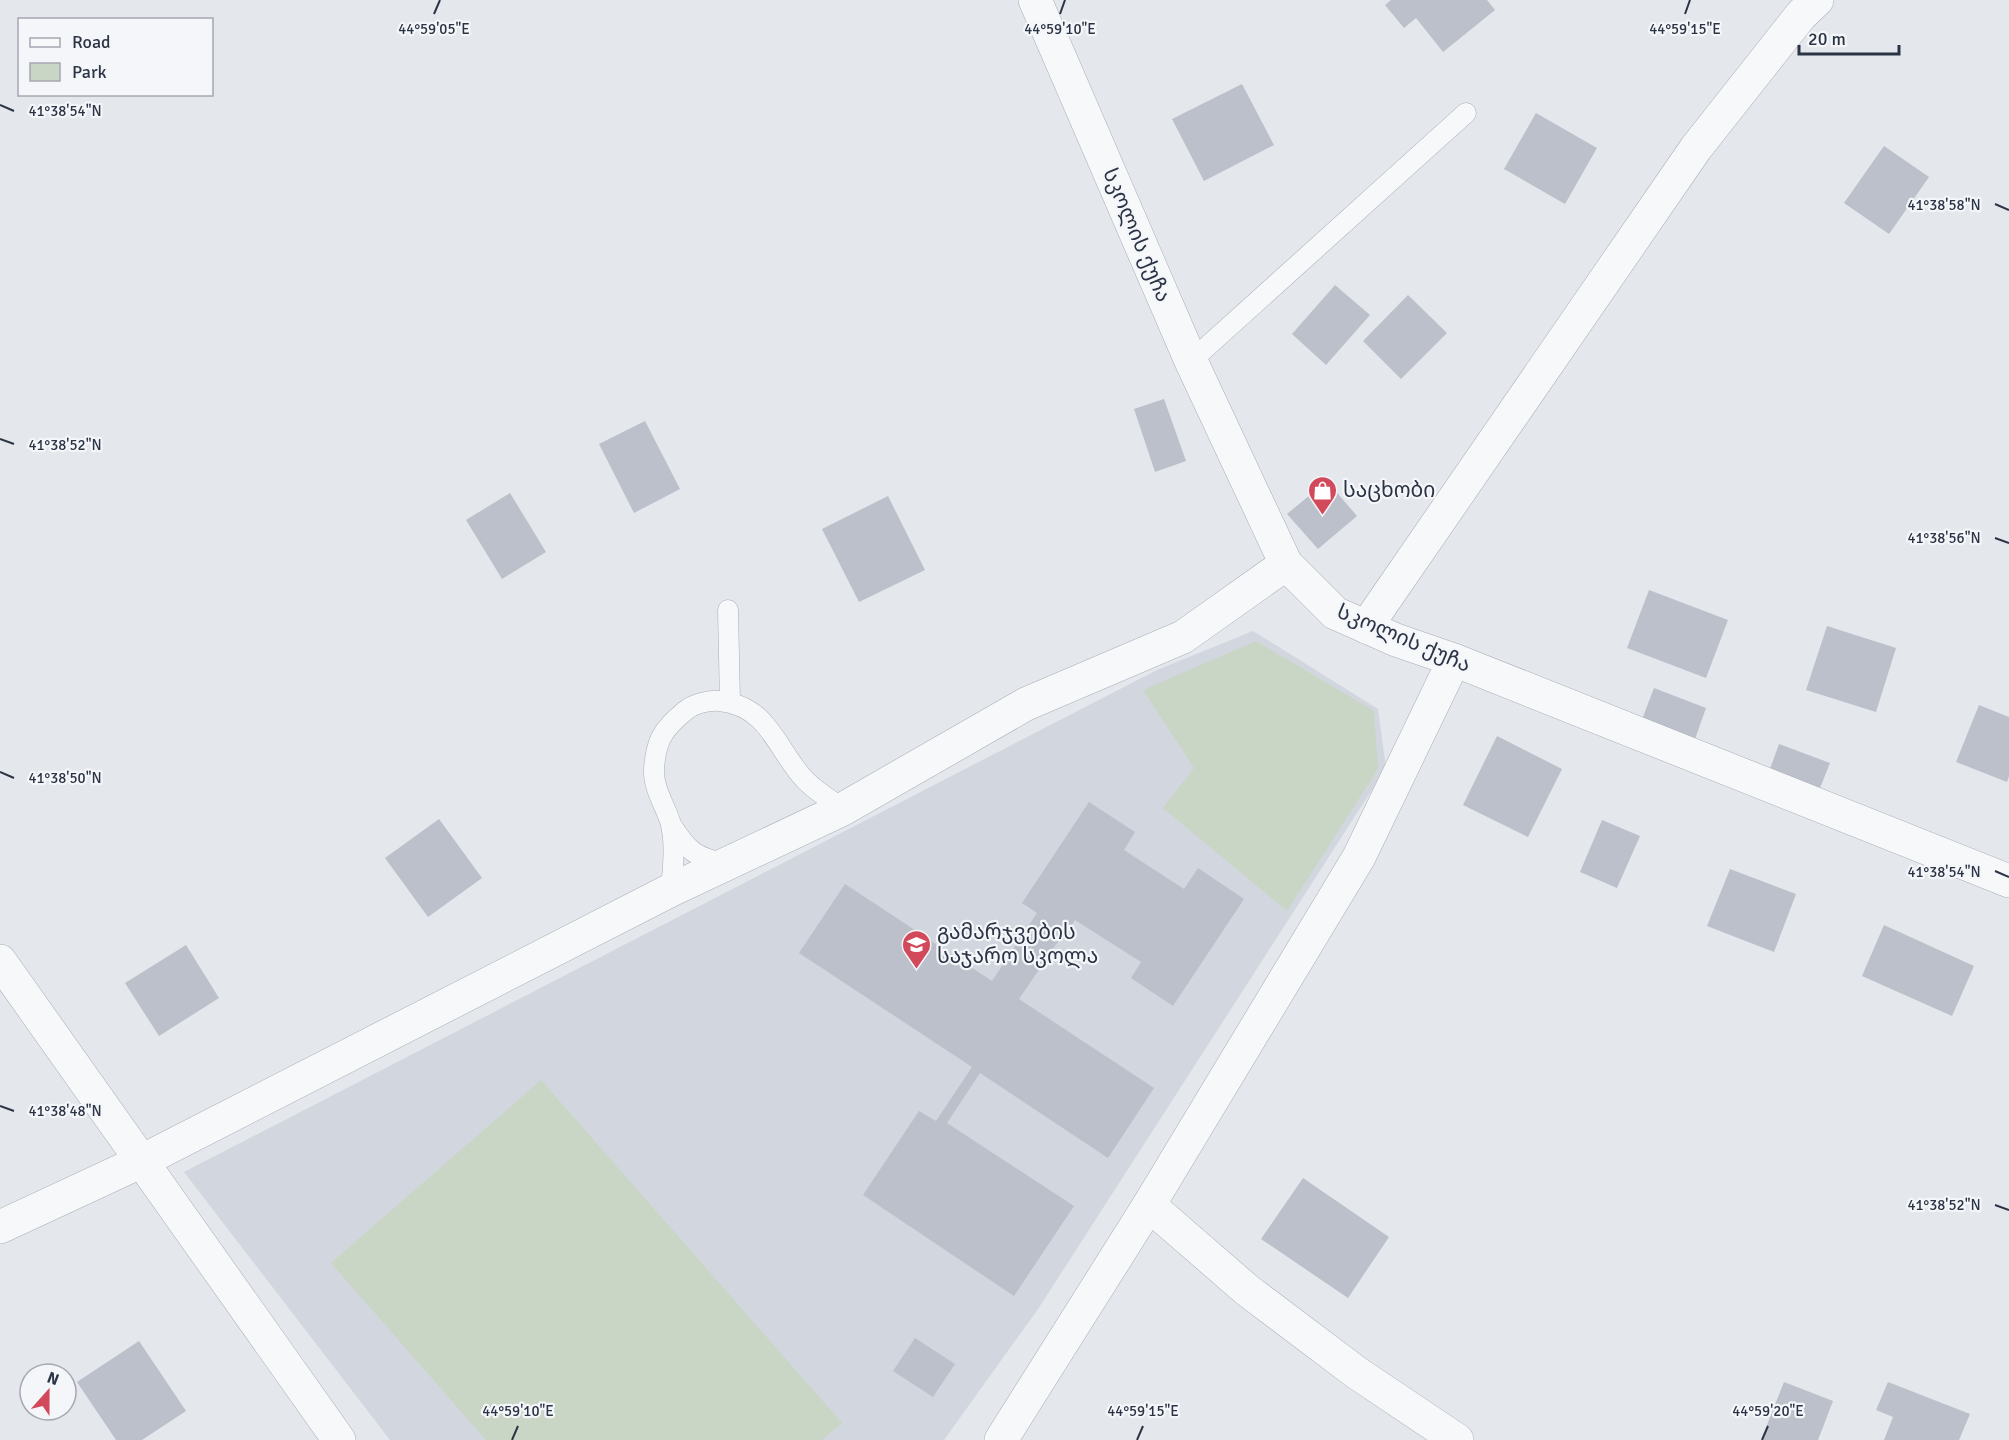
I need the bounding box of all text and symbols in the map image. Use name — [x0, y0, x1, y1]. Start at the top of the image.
legend — [18, 18, 213, 96]
scale bar — [1799, 18, 1900, 56]
text: 44°59'05"E — [398, 20, 470, 38]
text: 44°59'10"E — [1024, 20, 1096, 38]
text: 44°59'15"E — [1649, 20, 1721, 38]
text: 20 m — [1808, 28, 1846, 50]
text: Road — [72, 31, 111, 53]
text: Park — [72, 61, 107, 83]
text: 41°38'54"N — [28, 102, 102, 120]
street label: სკოლის ქუჩა — [1097, 164, 1177, 306]
text: 41°38'58"N — [1907, 196, 1981, 214]
text: 41°38'52"N — [28, 436, 102, 454]
shop icon: საცხობი — [1306, 474, 1338, 516]
place label: საცხობი — [1343, 477, 1435, 503]
text: 41°38'56"N — [1907, 529, 1981, 547]
street label: სკოლის ქუჩა — [1333, 598, 1475, 678]
text: 41°38'50"N — [28, 769, 102, 787]
text: 41°38'54"N — [1907, 863, 1981, 881]
place label: გამარჯვების საჯარო სკოლა — [937, 919, 1098, 969]
school or university icon: გამარჯვების საჯარო სკოლა — [900, 928, 932, 970]
text: 41°38'48"N — [28, 1102, 102, 1120]
text: 41°38'52"N — [1907, 1196, 1981, 1214]
north arrow — [18, 1362, 78, 1422]
text: N — [44, 1368, 62, 1390]
text: 44°59'10"E — [482, 1402, 554, 1420]
text: 44°59'15"E — [1107, 1402, 1179, 1420]
text: 44°59'20"E — [1732, 1402, 1804, 1420]

